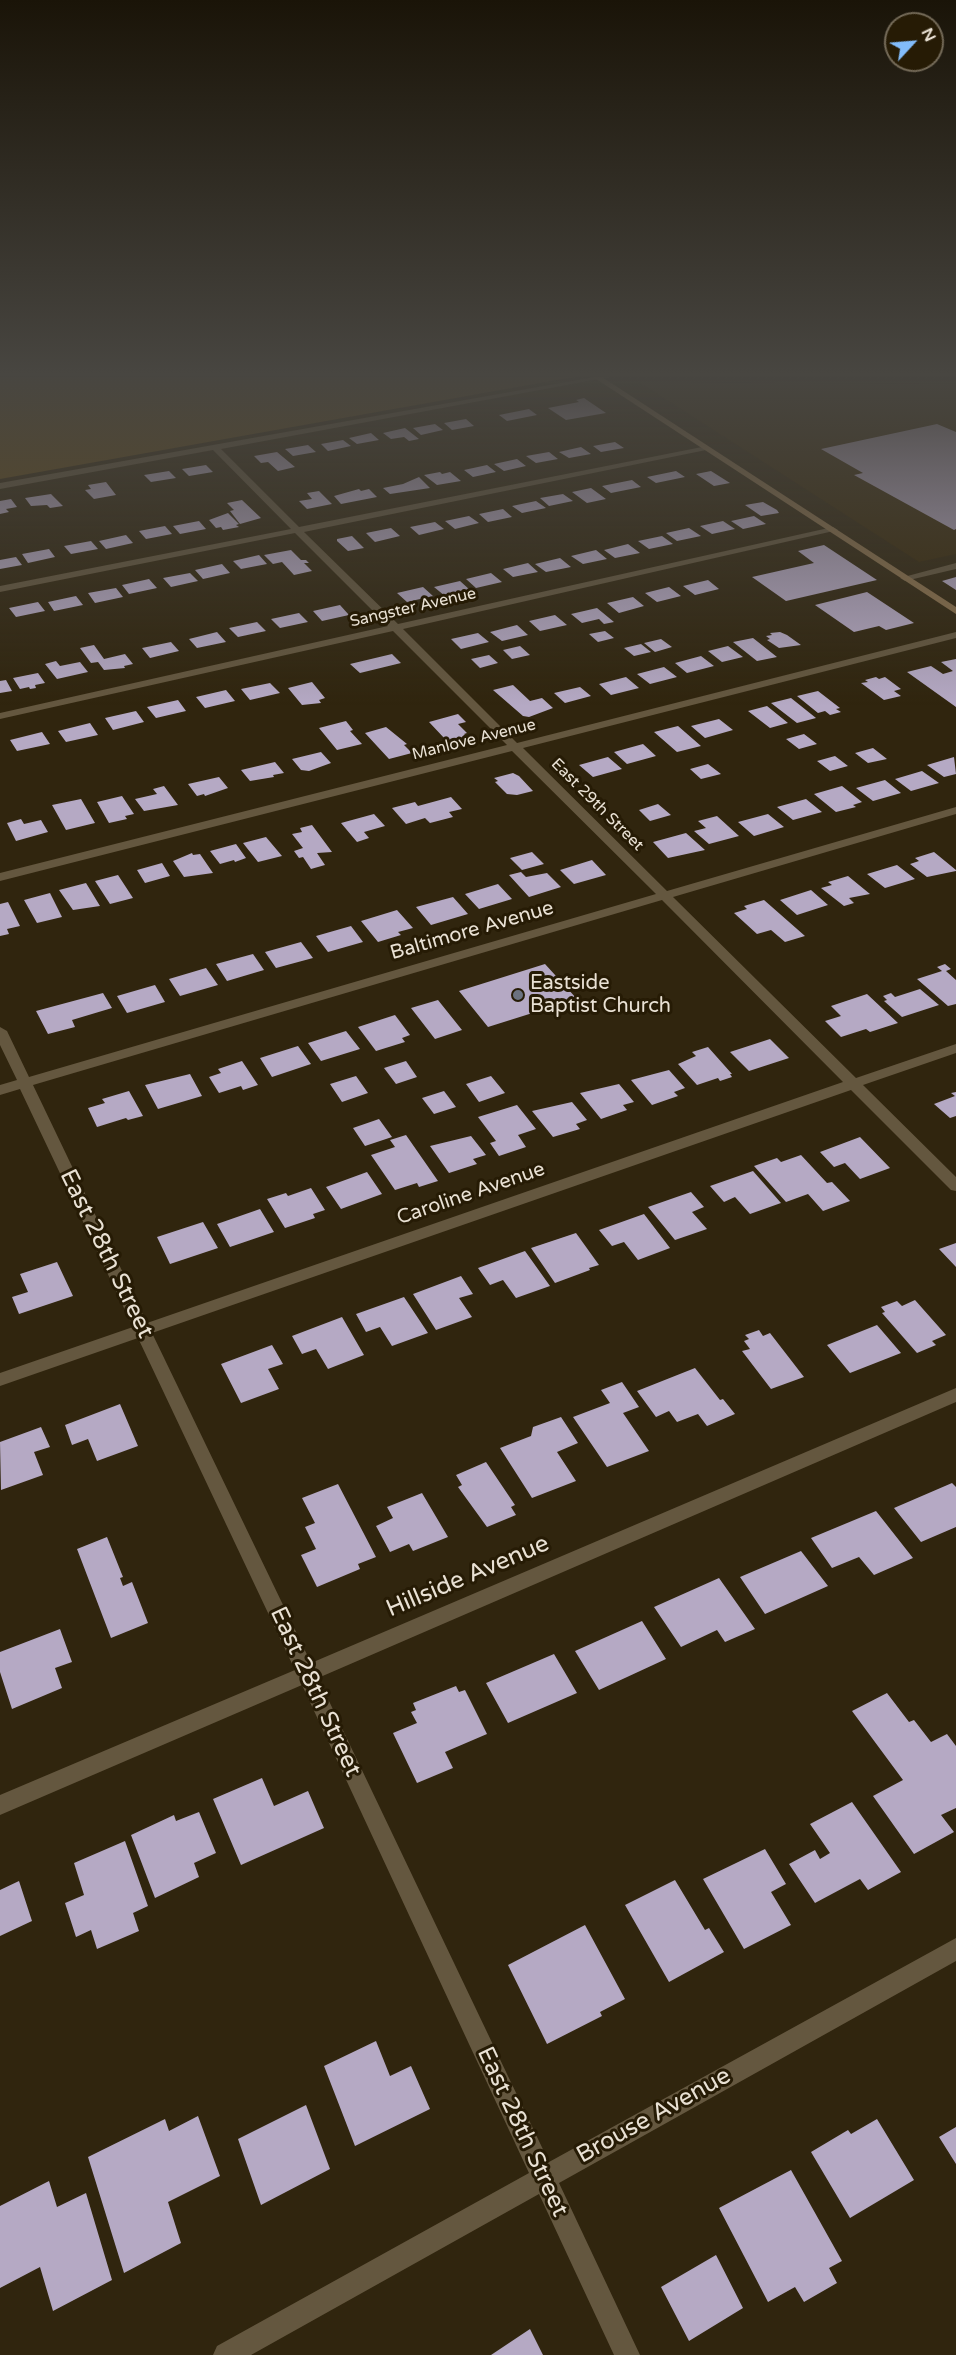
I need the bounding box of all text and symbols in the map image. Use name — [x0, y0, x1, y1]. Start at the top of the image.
north arrow — [884, 12, 944, 72]
text: N — [917, 25, 940, 45]
street label: Sangster Avenue — [348, 584, 478, 632]
street label: Manlove Avenue — [410, 715, 538, 765]
street label: East 29th Street — [547, 755, 647, 855]
street label: Baltimore Avenue — [388, 896, 556, 966]
place label: Eastside Baptist Church — [530, 972, 671, 1019]
marker: Eastside Baptist Church — [511, 988, 525, 1002]
street label: Caroline Avenue — [394, 1157, 548, 1231]
street label: East 28th Street — [53, 1165, 159, 1343]
street label: Hillside Avenue — [382, 1530, 554, 1624]
street label: East 28th Street — [263, 1602, 367, 1782]
street label: East 28th Street — [470, 2042, 574, 2222]
street label: Brouse Avenue — [572, 2062, 736, 2170]

